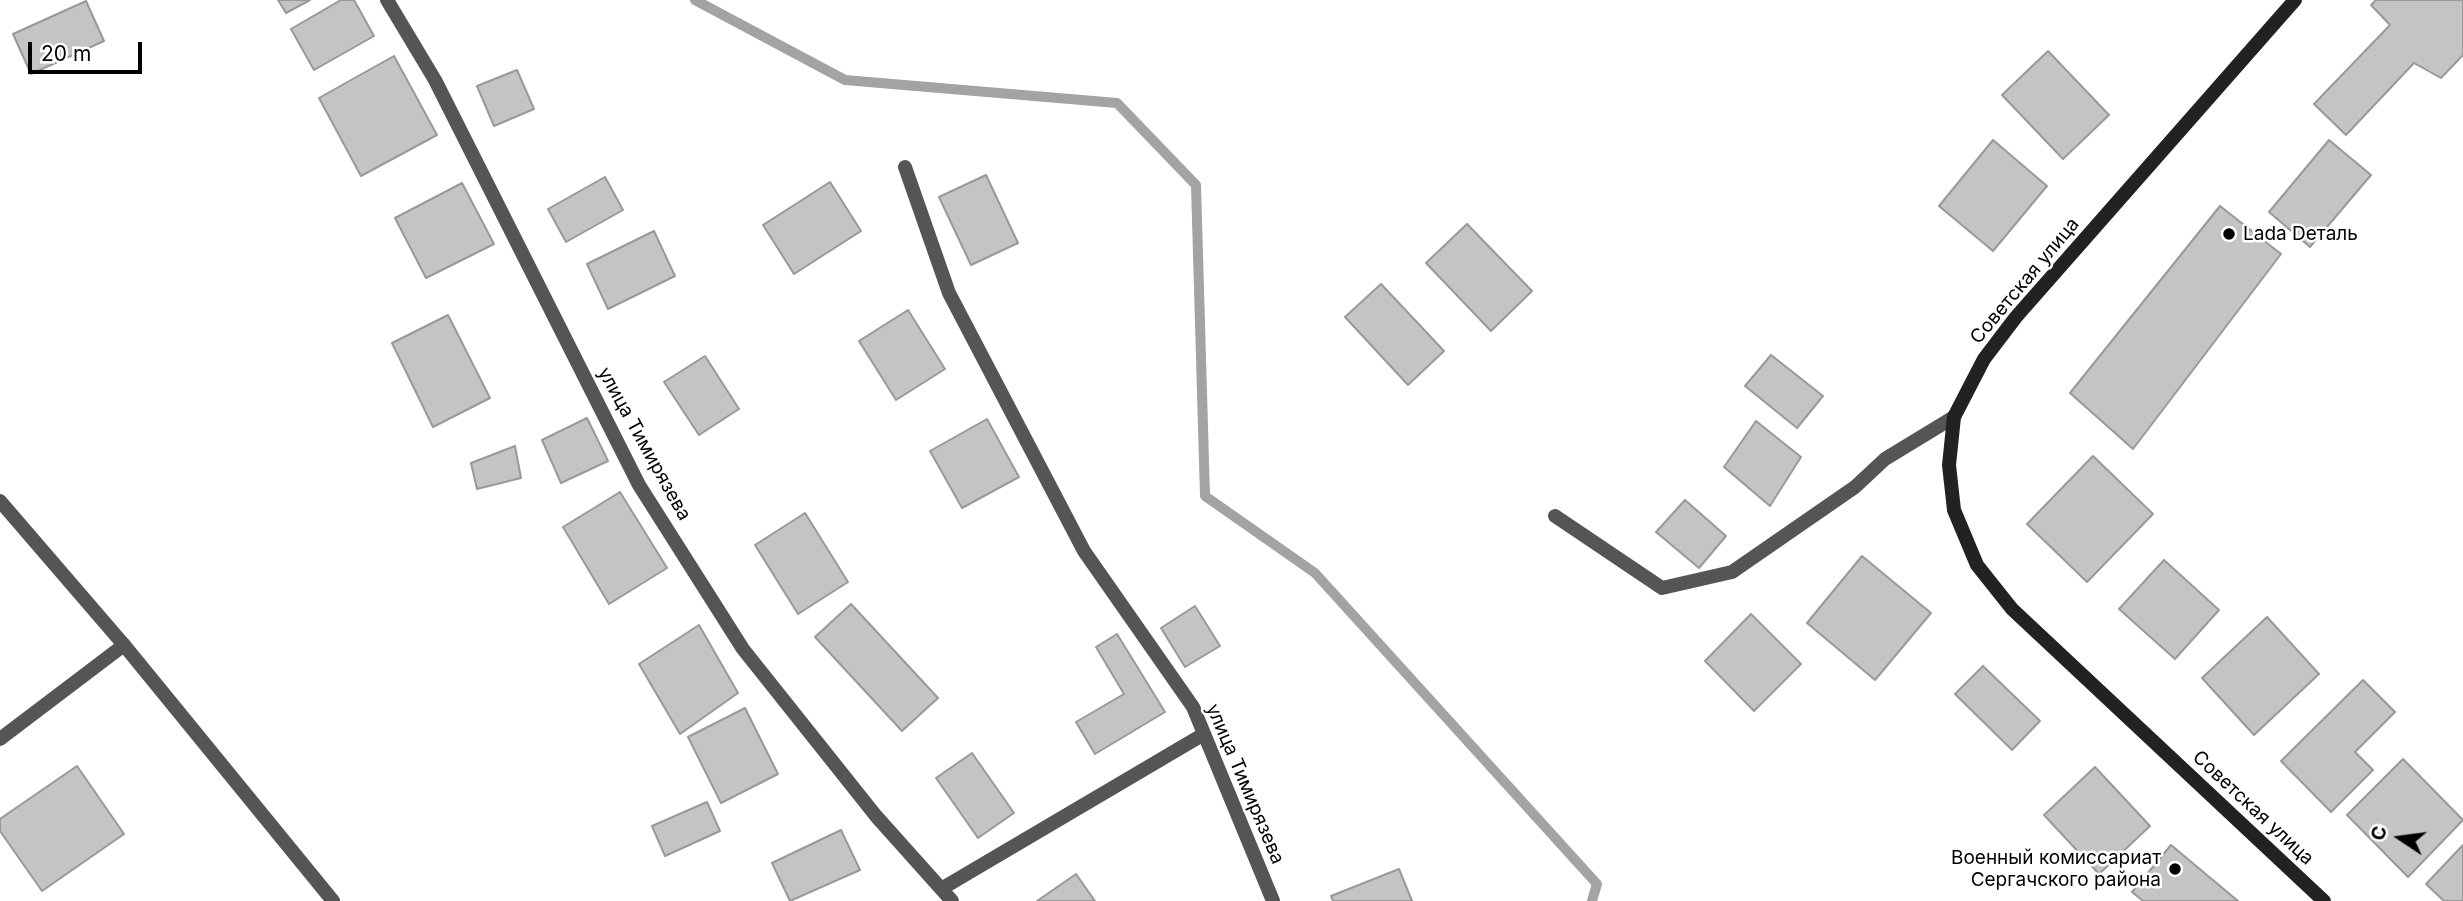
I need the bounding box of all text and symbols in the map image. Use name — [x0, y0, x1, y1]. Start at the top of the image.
scale bar — [32, 28, 145, 72]
text: 20 m — [41, 41, 91, 66]
street label: Советская улица — [1966, 213, 2084, 349]
place label: Lada Dеталь — [2243, 223, 2358, 245]
marker: Lada Dеталь — [2221, 226, 2237, 242]
street label: улица Тимирязева — [592, 363, 696, 525]
street label: улица Тимирязева — [1201, 701, 1289, 867]
street label: Советская улица — [2188, 746, 2318, 870]
north arrow — [2365, 803, 2435, 873]
text: С — [2366, 824, 2392, 843]
place label: Военный комиссариат Сергачского района — [1951, 847, 2161, 891]
marker: Военный комиссариат Сергачского района — [2167, 861, 2183, 877]

